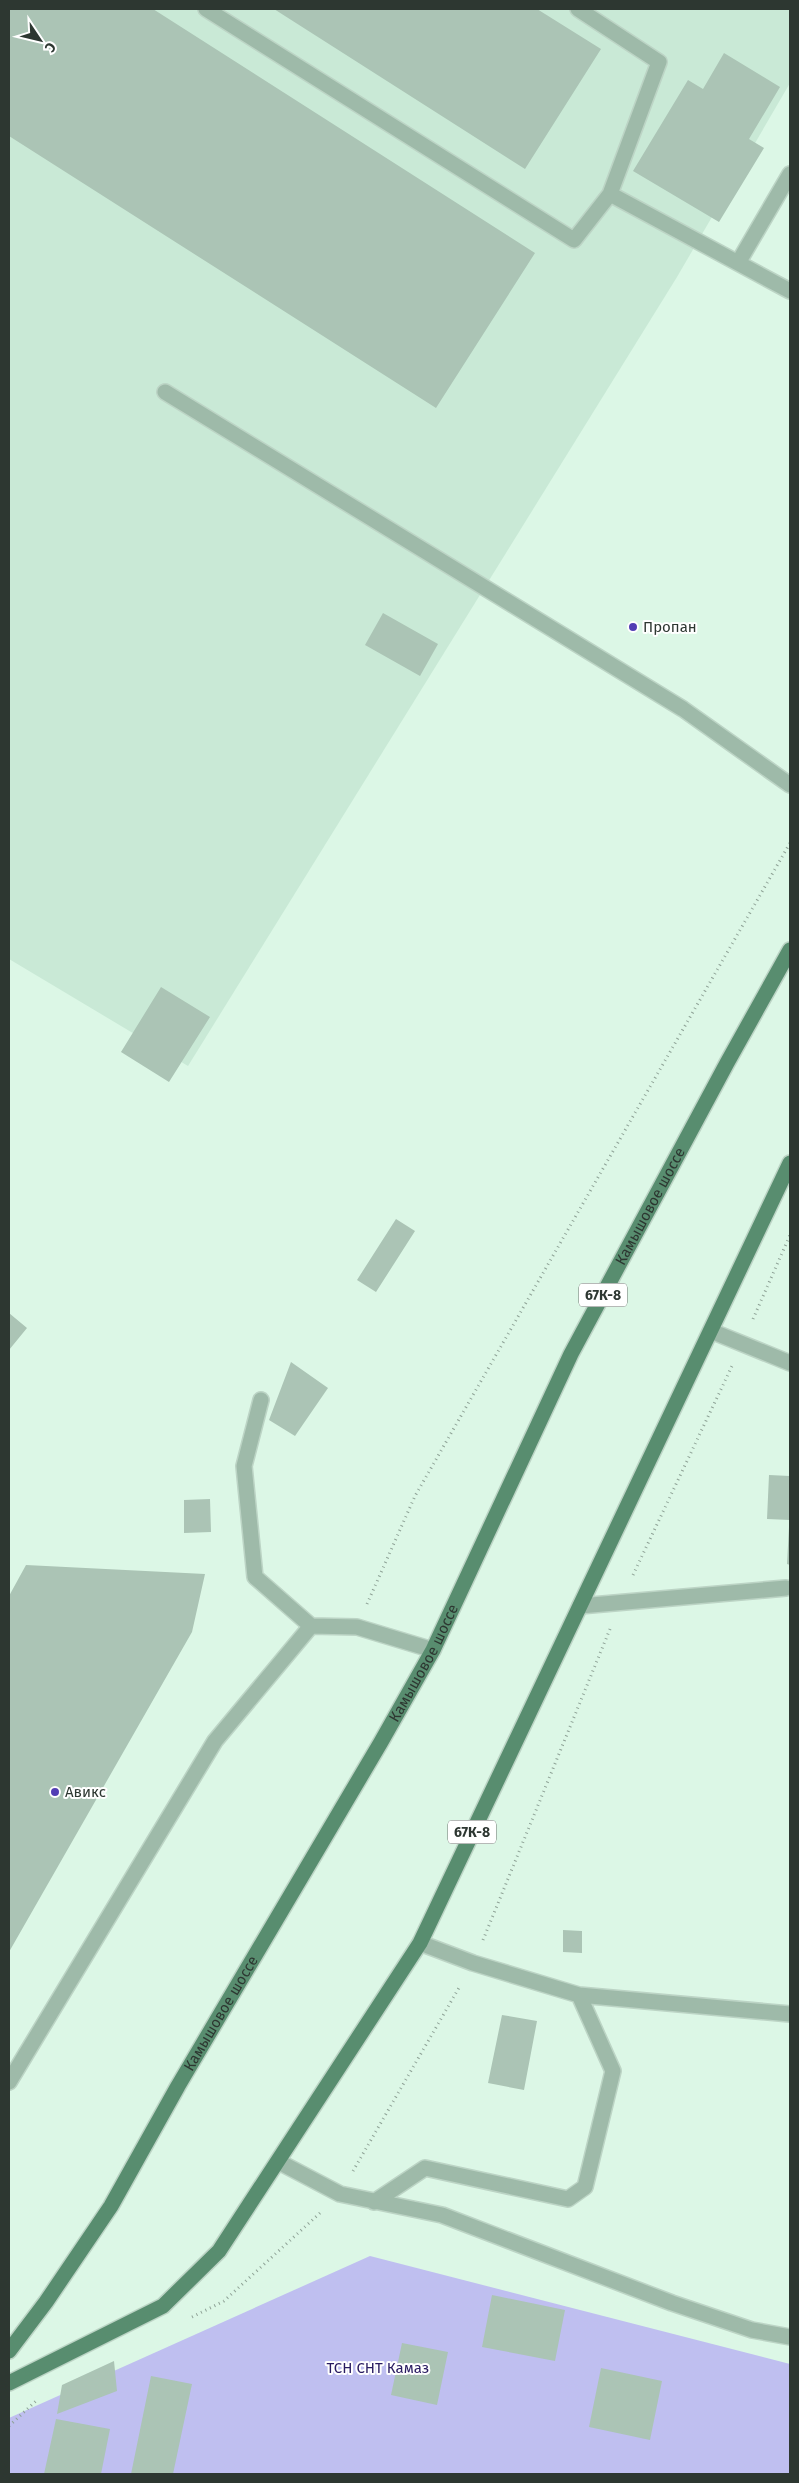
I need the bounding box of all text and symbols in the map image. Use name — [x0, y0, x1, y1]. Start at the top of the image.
north arrow — [15, 15, 65, 65]
text: С — [41, 39, 60, 55]
place label: Пропан — [643, 618, 697, 636]
marker: Пропан — [627, 621, 639, 633]
street label: Камышовое шоссе — [611, 1144, 689, 1268]
road number: 67К-8 — [579, 1284, 627, 1306]
street label: Камышовое шоссе — [385, 1601, 462, 1725]
place label: Авикс — [65, 1783, 106, 1801]
marker: Авикс — [49, 1786, 61, 1798]
road number: 67К-8 — [448, 1820, 496, 1844]
street label: Камышовое шоссе — [180, 1953, 262, 2074]
park label: ТСН СНТ Камаз — [327, 2359, 429, 2377]

